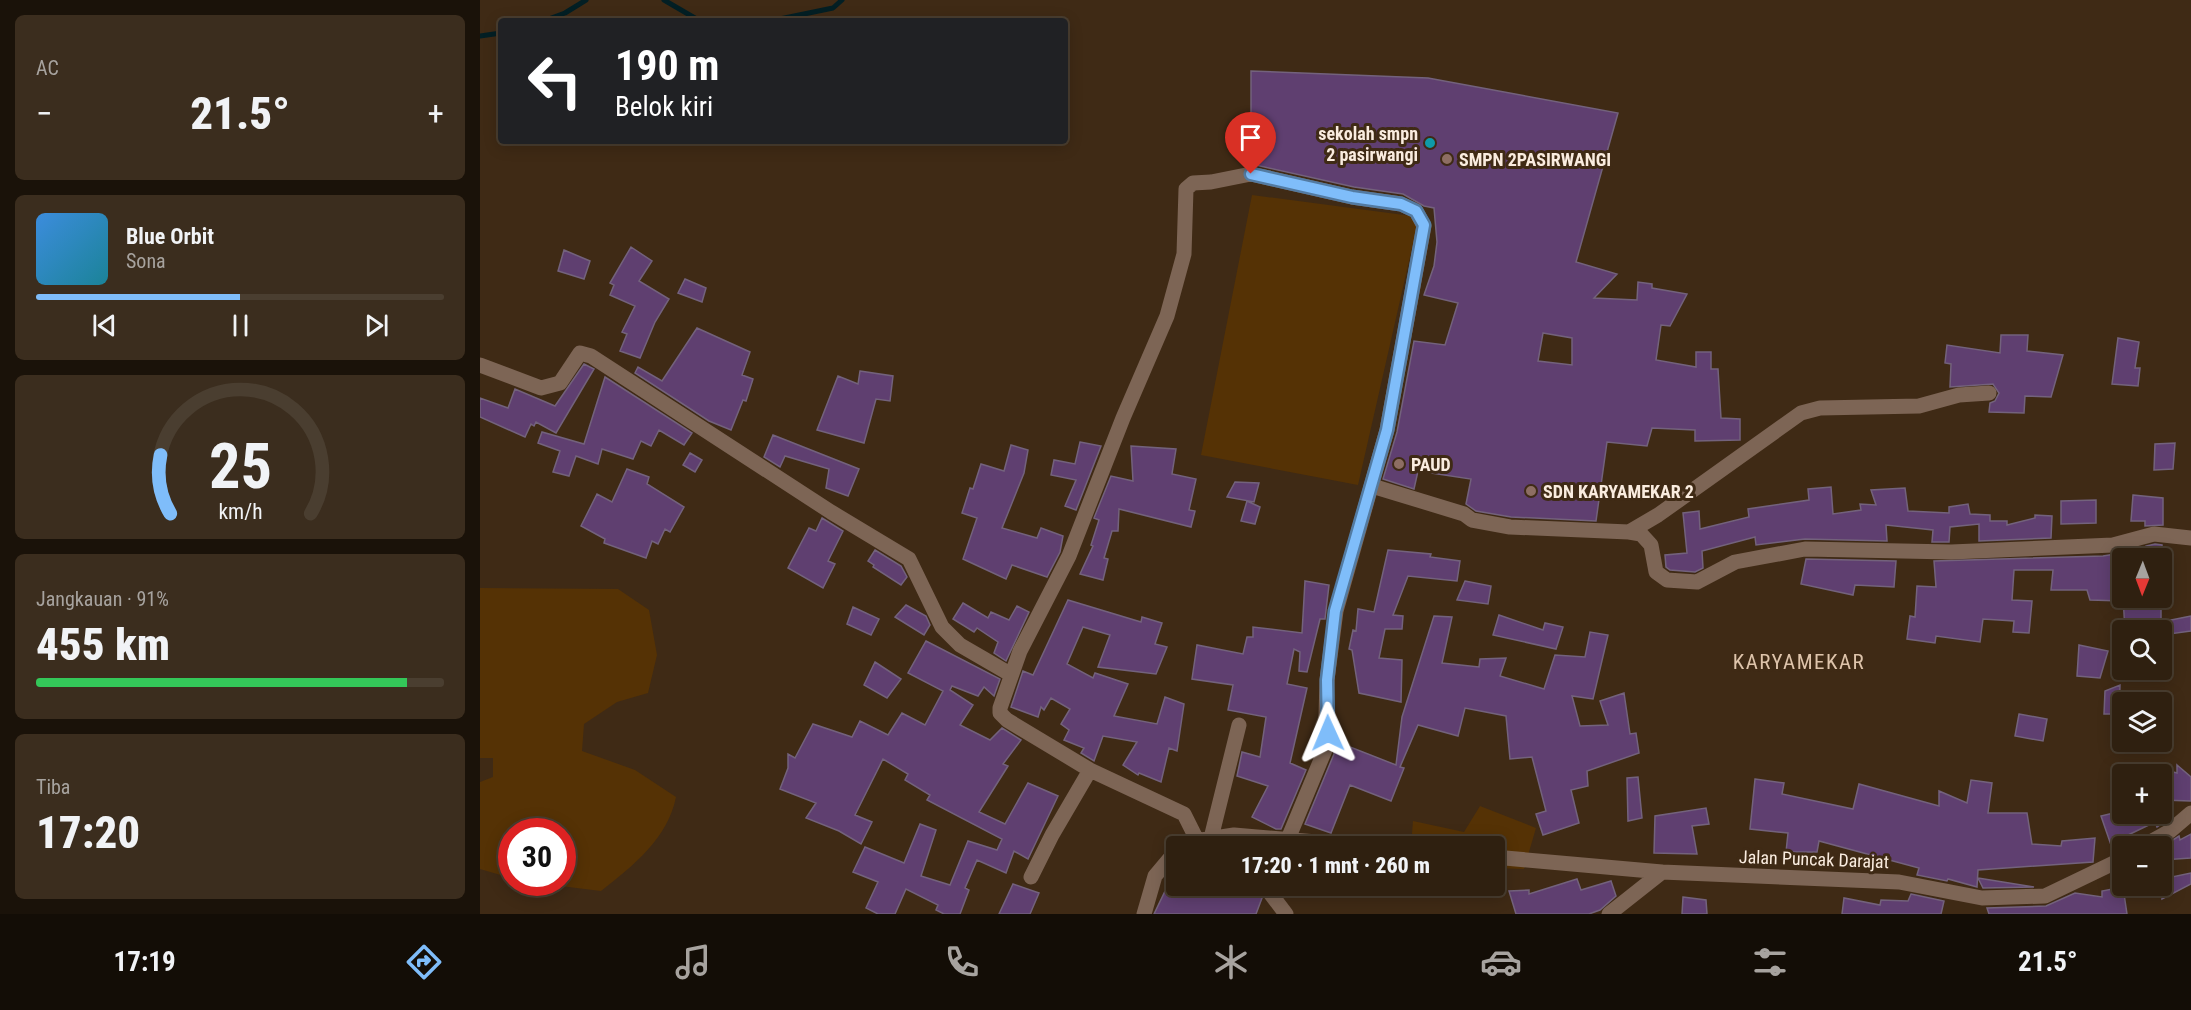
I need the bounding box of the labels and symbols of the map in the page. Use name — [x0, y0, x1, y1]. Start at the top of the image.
pin — [1225, 112, 1276, 174]
place label: sekolah smpn 2 pasirwangi — [1318, 123, 1418, 165]
marker: sekolah smpn 2 pasirwangi — [1423, 136, 1437, 150]
place label: SMPN 2PASIRWANGI — [1459, 149, 1611, 170]
marker: SMPN 2PASIRWANGI — [1440, 152, 1454, 166]
place label: PAUD — [1411, 454, 1451, 475]
marker: PAUD — [1392, 457, 1406, 471]
place label: SDN KARYAMEKAR 2 — [1543, 481, 1694, 502]
marker: SDN KARYAMEKAR 2 — [1524, 484, 1538, 498]
north arrow — [2112, 548, 2172, 608]
district label: KARYAMEKAR — [1733, 650, 1865, 674]
position arrow — [1296, 701, 1360, 765]
speed limit sign: 30 — [498, 818, 576, 896]
street label: Jalan Puncak Darajat — [1739, 846, 1889, 872]

